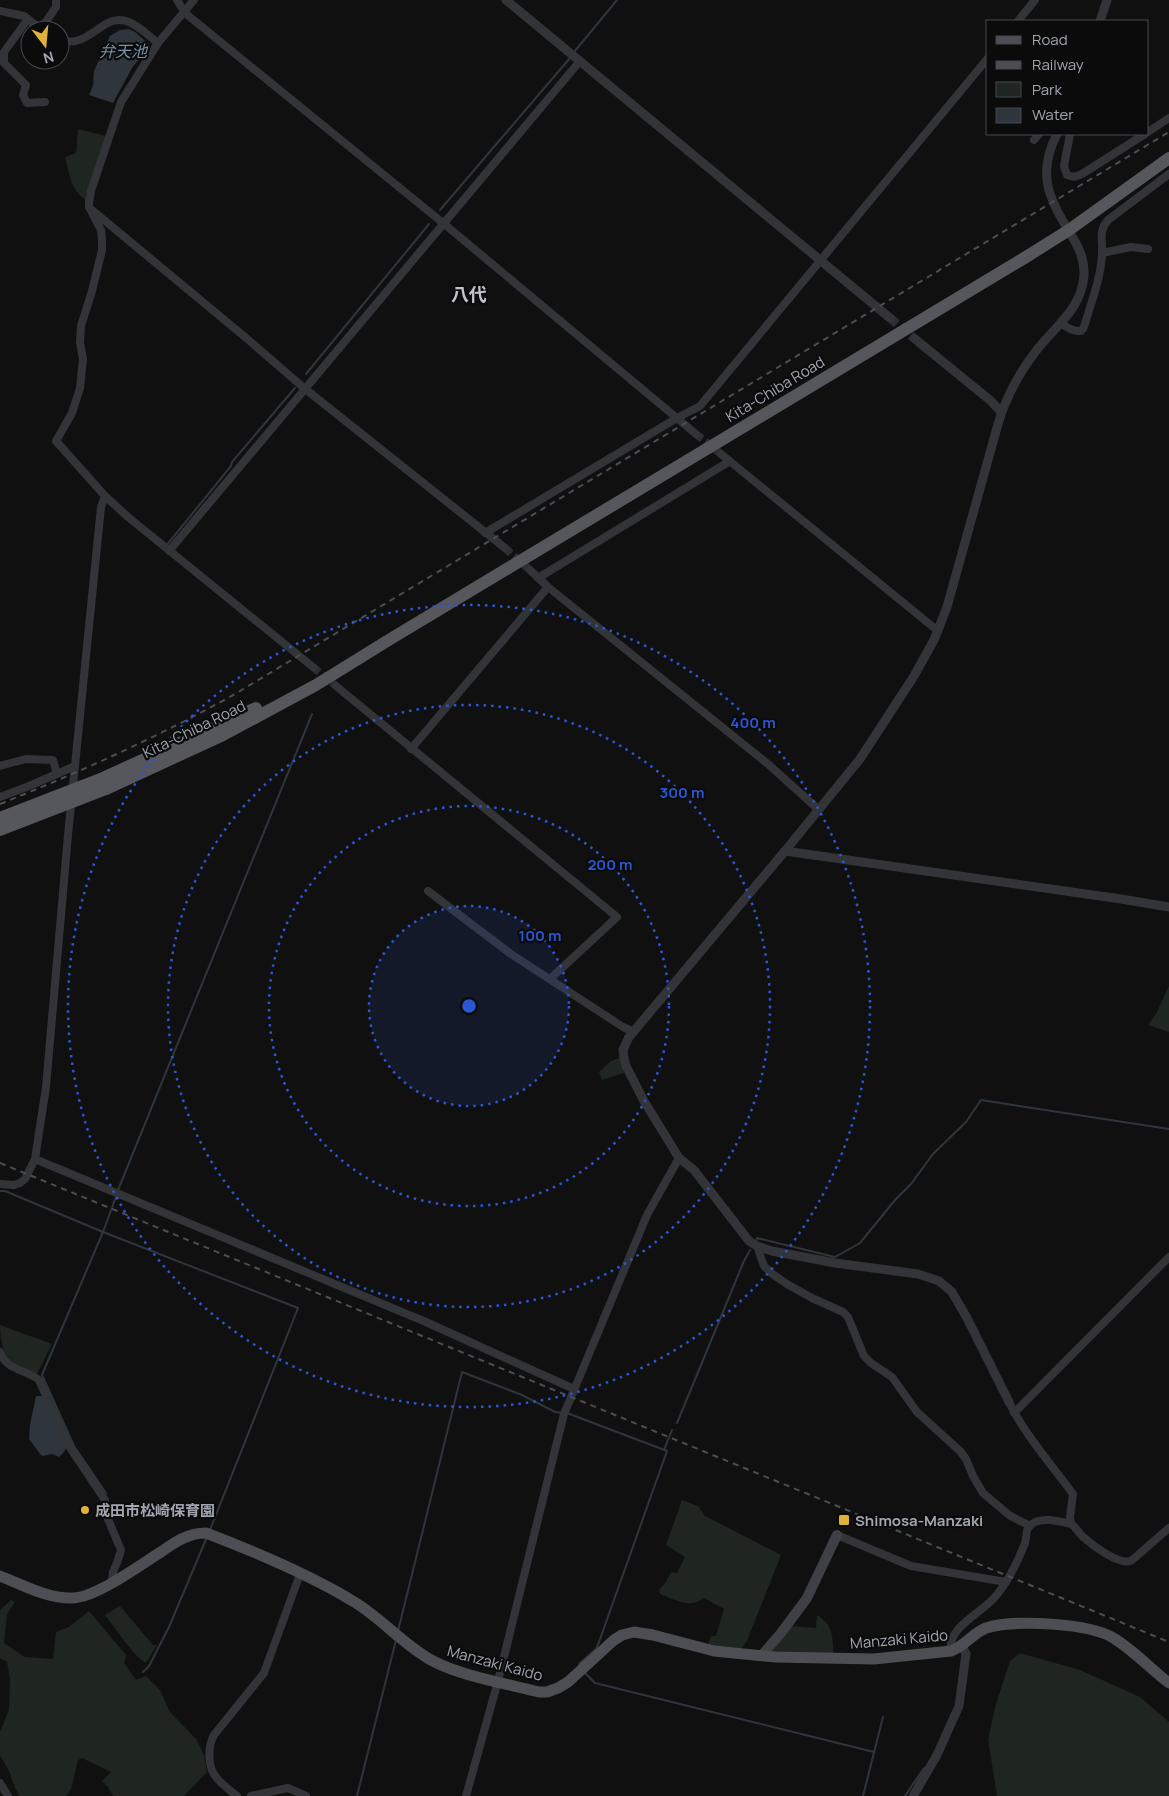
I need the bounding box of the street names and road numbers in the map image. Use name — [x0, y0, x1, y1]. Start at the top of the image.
street label: Kita-Chiba Road — [722, 351, 828, 427]
street label: Kita-Chiba Road — [139, 695, 249, 763]
street label: Manzaki Kaido — [849, 1624, 949, 1654]
street label: Manzaki Kaido — [445, 1640, 545, 1686]

